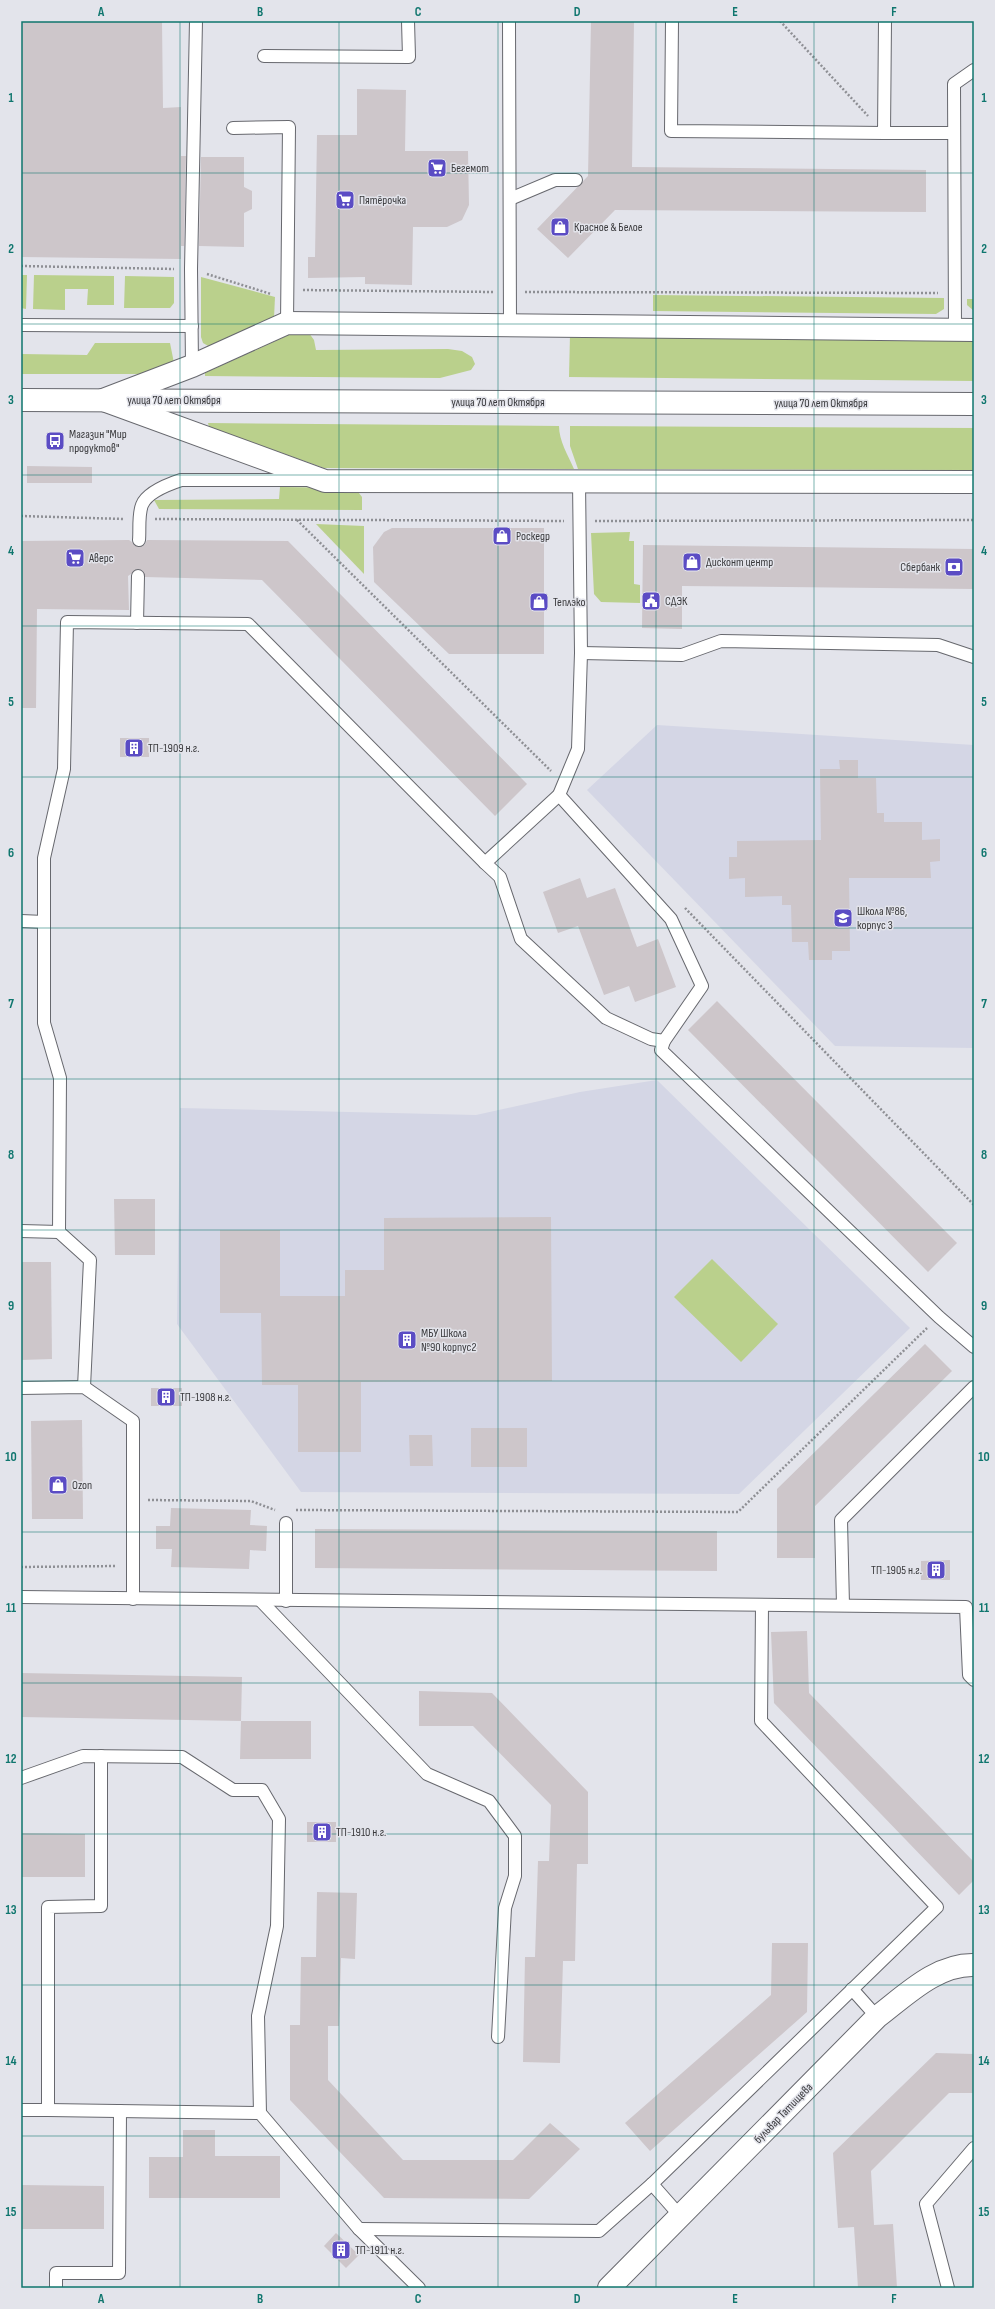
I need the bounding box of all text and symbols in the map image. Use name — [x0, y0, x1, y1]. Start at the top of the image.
text: A — [97, 4, 105, 20]
text: B — [257, 4, 263, 20]
text: C — [415, 4, 422, 20]
text: D — [574, 4, 581, 20]
text: E — [732, 4, 738, 20]
text: F — [891, 4, 897, 20]
text: 1 — [8, 90, 14, 106]
text: 1 — [981, 90, 987, 106]
supermarket icon: Бегемот — [426, 157, 448, 179]
place label: Бегемот — [451, 161, 489, 176]
supermarket icon: Пятёрочка — [334, 189, 356, 211]
place label: Пятёрочка — [359, 193, 407, 208]
shop icon: Красное & Белое — [549, 216, 571, 238]
place label: Красное & Белое — [574, 220, 643, 235]
text: 2 — [8, 241, 14, 257]
text: 2 — [981, 241, 987, 257]
text: 3 — [8, 392, 14, 408]
text: 3 — [981, 392, 987, 408]
street label: улица 70 лет Октября — [127, 393, 221, 408]
street label: улица 70 лет Октября — [451, 395, 545, 410]
street label: улица 70 лет Октября — [774, 396, 868, 411]
place label: Магазин "Мир продуктов" — [69, 427, 127, 456]
bus stop icon: Магазин "Мир продуктов" — [44, 430, 66, 452]
shop icon: Роскедр — [491, 525, 513, 547]
place label: Роскедр — [516, 529, 550, 544]
text: 4 — [8, 543, 14, 559]
text: 4 — [981, 543, 987, 559]
supermarket icon: Аверс — [64, 547, 86, 569]
place label: Аверс — [88, 551, 114, 566]
shop icon: Дисконт центр — [681, 551, 703, 573]
place label: Дисконт центр — [706, 555, 773, 570]
bank icon: Сбербанк — [943, 556, 965, 578]
place label: Сбербанк — [900, 560, 940, 575]
public building icon: СДЭК — [640, 590, 662, 612]
shop icon: Теплэко — [528, 591, 550, 613]
place label: СДЭК — [665, 594, 688, 609]
place label: Теплэко — [553, 595, 585, 610]
text: 5 — [8, 694, 14, 710]
text: 5 — [981, 694, 987, 710]
building icon: ТП-1909 н.г. — [123, 737, 145, 759]
place label: ТП-1909 н.г. — [148, 741, 199, 756]
text: 6 — [8, 845, 14, 861]
text: 6 — [981, 845, 987, 861]
place label: Школа №86, корпус 3 — [857, 904, 907, 933]
school or university icon: Школа №86, корпус 3 — [832, 907, 854, 929]
text: 7 — [8, 996, 14, 1012]
text: 7 — [981, 996, 987, 1012]
text: 8 — [8, 1147, 14, 1163]
text: 8 — [981, 1147, 987, 1163]
text: 9 — [8, 1298, 14, 1314]
text: 9 — [981, 1298, 987, 1314]
place label: МБУ Школа №90 корпус2 — [421, 1326, 476, 1355]
building icon: МБУ Школа №90 корпус2 — [396, 1329, 418, 1351]
building icon: ТП-1908 н.г. — [155, 1386, 177, 1408]
place label: ТП-1908 н.г. — [180, 1390, 231, 1405]
text: 10 — [5, 1449, 17, 1465]
text: 10 — [978, 1449, 990, 1465]
shop icon: Ozon — [47, 1474, 69, 1496]
place label: Ozon — [72, 1478, 92, 1493]
building icon: ТП-1905 н.г. — [925, 1559, 947, 1581]
place label: ТП-1905 н.г. — [871, 1563, 922, 1578]
text: 11 — [6, 1600, 16, 1616]
text: 11 — [979, 1600, 989, 1616]
text: 12 — [6, 1751, 17, 1767]
text: 12 — [979, 1751, 990, 1767]
building icon: ТП-1910 н.г. — [311, 1821, 333, 1843]
place label: ТП-1910 н.г. — [336, 1825, 386, 1840]
text: 13 — [6, 1902, 17, 1918]
text: 13 — [979, 1902, 990, 1918]
text: 14 — [5, 2053, 17, 2069]
text: 14 — [978, 2053, 990, 2069]
street label: бульвар Татищева — [751, 2080, 816, 2147]
text: 15 — [6, 2204, 17, 2220]
text: 15 — [979, 2204, 990, 2220]
building icon: ТП-1911 н.г. — [330, 2239, 352, 2261]
place label: ТП-1911 н.г. — [355, 2243, 404, 2258]
text: A — [97, 2291, 105, 2307]
text: B — [257, 2291, 263, 2307]
text: C — [415, 2291, 422, 2307]
text: D — [574, 2291, 581, 2307]
text: E — [732, 2291, 738, 2307]
text: F — [891, 2291, 897, 2307]

